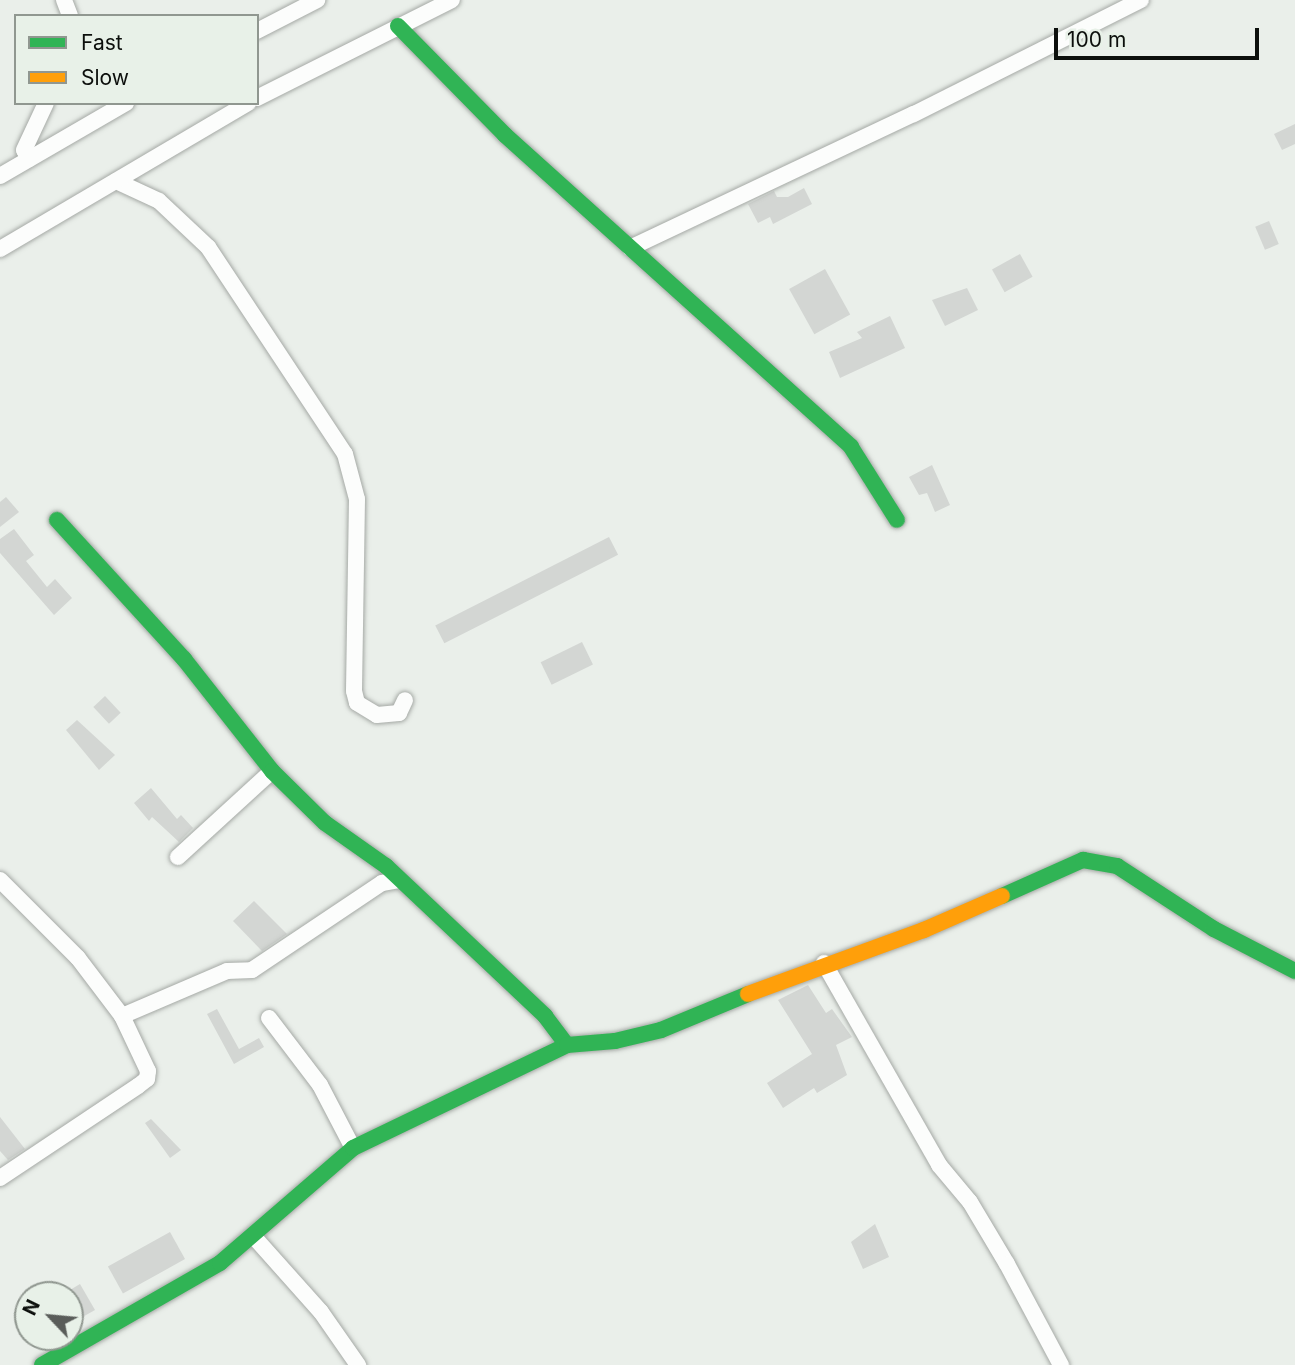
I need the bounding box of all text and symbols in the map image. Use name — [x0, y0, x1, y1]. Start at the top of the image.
legend — [14, 14, 259, 105]
scale bar — [1057, 14, 1262, 58]
text: 100 m — [1067, 27, 1126, 52]
text: Fast — [81, 30, 123, 55]
text: Slow — [81, 65, 129, 90]
north arrow — [14, 1281, 84, 1351]
text: N — [18, 1296, 45, 1319]

